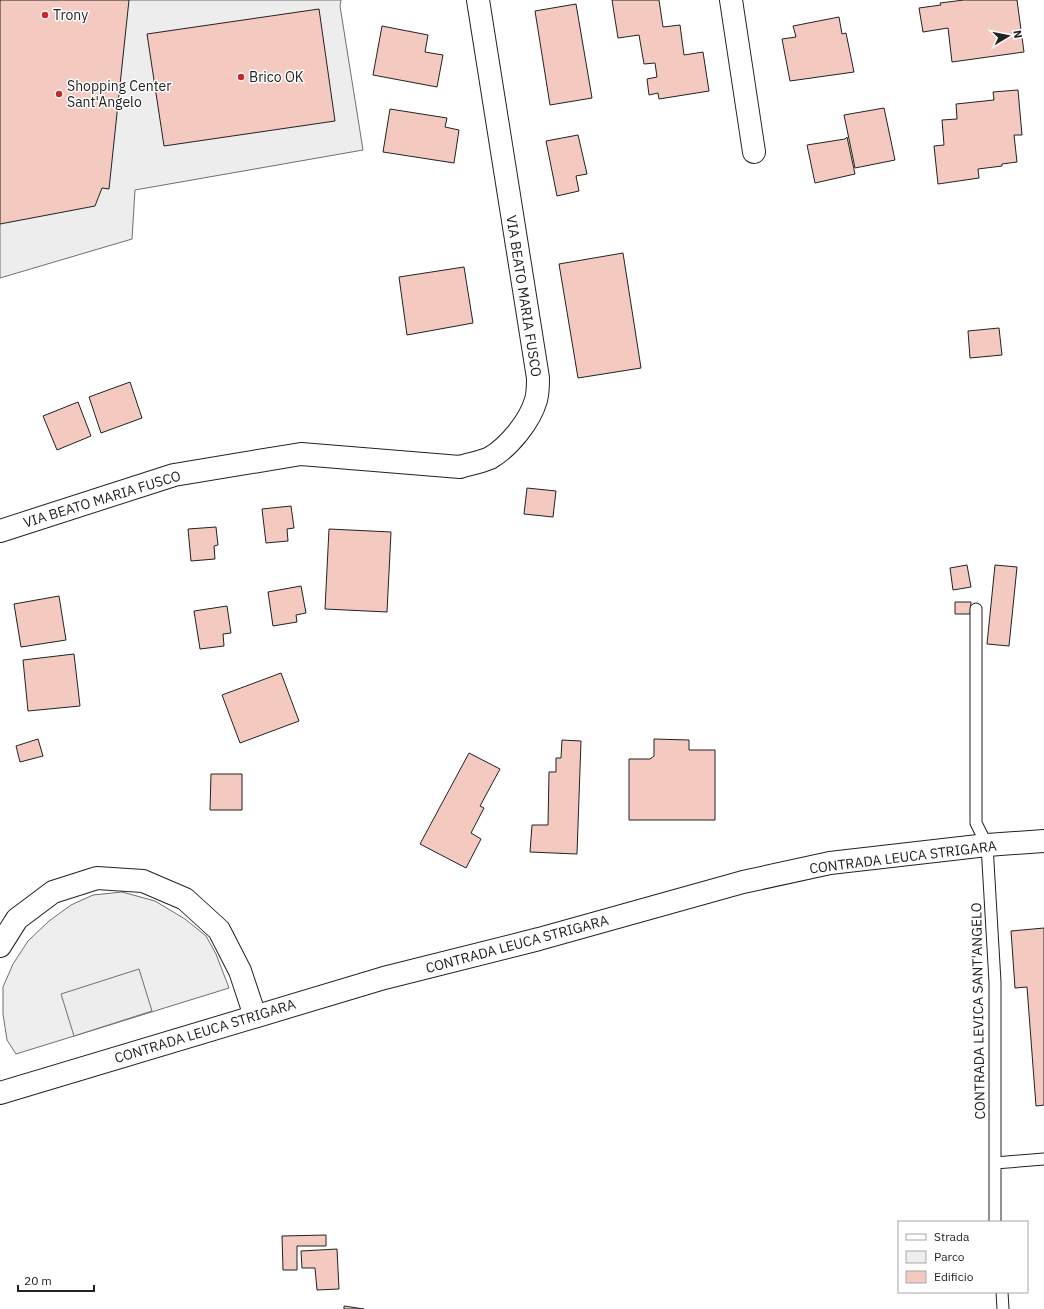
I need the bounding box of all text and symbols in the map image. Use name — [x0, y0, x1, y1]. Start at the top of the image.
place label: Trony — [53, 6, 88, 24]
marker: Trony — [40, 10, 50, 20]
north arrow — [988, 16, 1028, 56]
text: N — [1010, 29, 1025, 39]
place label: Brico OK — [249, 68, 304, 86]
marker: Brico OK — [236, 72, 246, 82]
place label: Shopping Center Sant'Angelo — [67, 77, 171, 111]
marker: Shopping Center Sant'Angelo — [54, 89, 64, 99]
street label: VIA BEATO MARIA FUSCO — [502, 214, 546, 378]
street label: VIA BEATO MARIA FUSCO — [21, 466, 183, 532]
street label: CONTRADA LEUCA STRIGARA — [808, 837, 998, 877]
street label: CONTRADA LEVICA SANT'ANGELO — [967, 902, 989, 1120]
street label: CONTRADA LEUCA STRIGARA — [424, 911, 610, 977]
street label: CONTRADA LEUCA STRIGARA — [112, 995, 298, 1067]
legend — [898, 1221, 1028, 1293]
text: Strada — [934, 1229, 970, 1244]
text: Parco — [934, 1249, 965, 1264]
scale bar — [18, 1267, 94, 1293]
text: Edificio — [934, 1269, 974, 1284]
text: 20 m — [24, 1273, 52, 1288]

